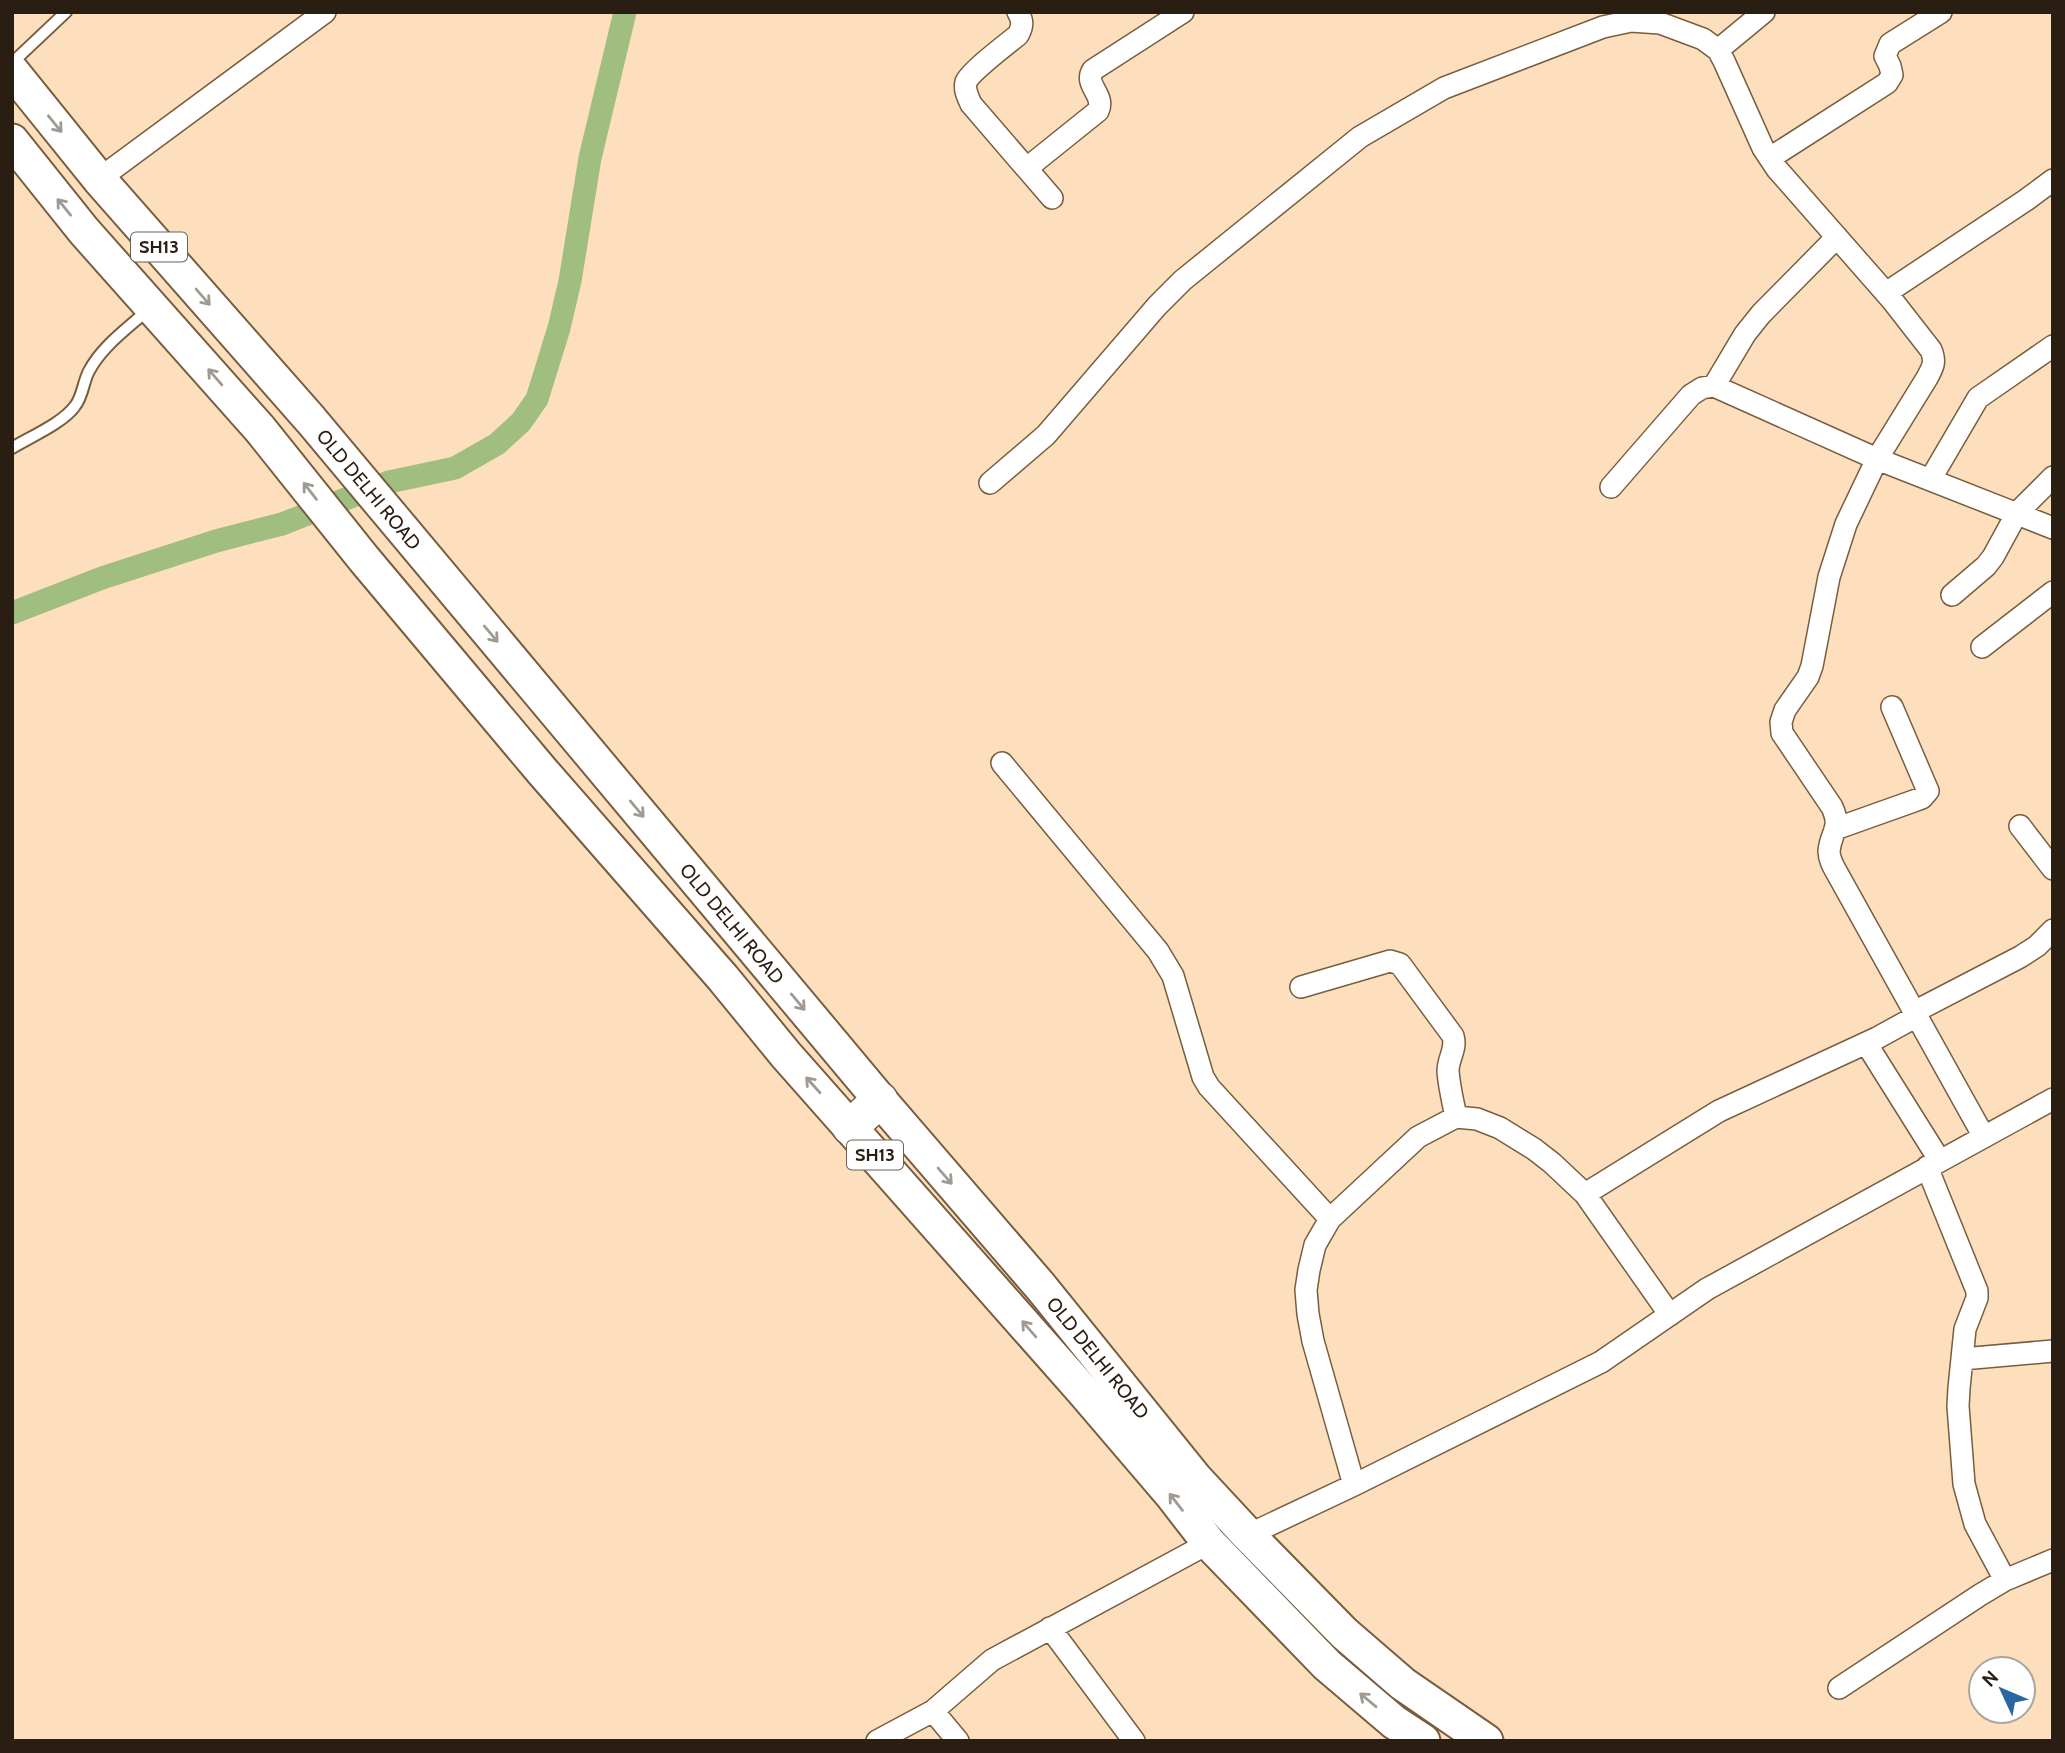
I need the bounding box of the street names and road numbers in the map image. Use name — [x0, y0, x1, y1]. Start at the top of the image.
road number: SH13 — [131, 232, 187, 262]
street label: OLD DELHI ROAD — [312, 424, 426, 554]
street label: OLD DELHI ROAD — [675, 858, 789, 988]
road number: SH13 — [847, 1140, 903, 1170]
street label: OLD DELHI ROAD — [1042, 1292, 1154, 1424]

